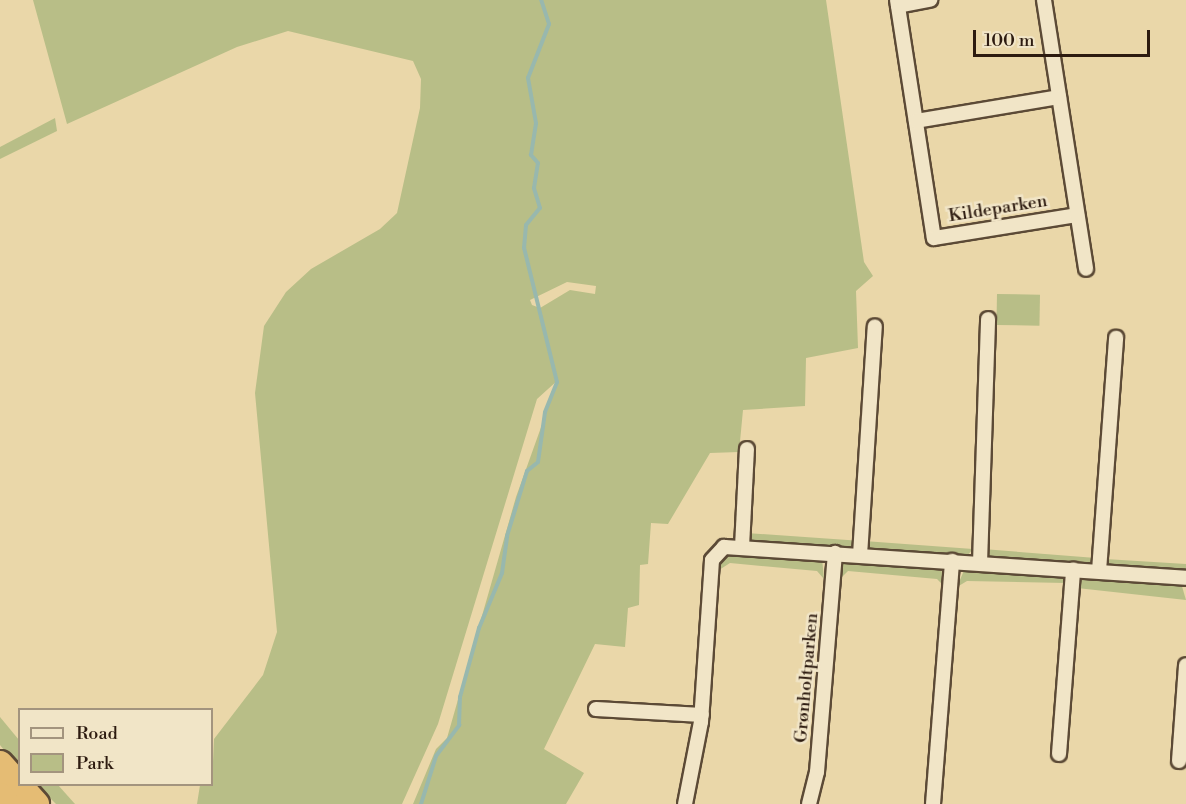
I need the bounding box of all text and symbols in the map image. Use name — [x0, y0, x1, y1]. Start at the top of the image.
scale bar — [976, 18, 1153, 56]
text: 100 m — [984, 29, 1035, 52]
street label: Kildeparken — [947, 191, 1049, 227]
street label: Grønholtparken — [791, 612, 823, 744]
legend — [18, 708, 213, 786]
text: Road — [76, 722, 118, 745]
text: Park — [76, 752, 113, 775]

